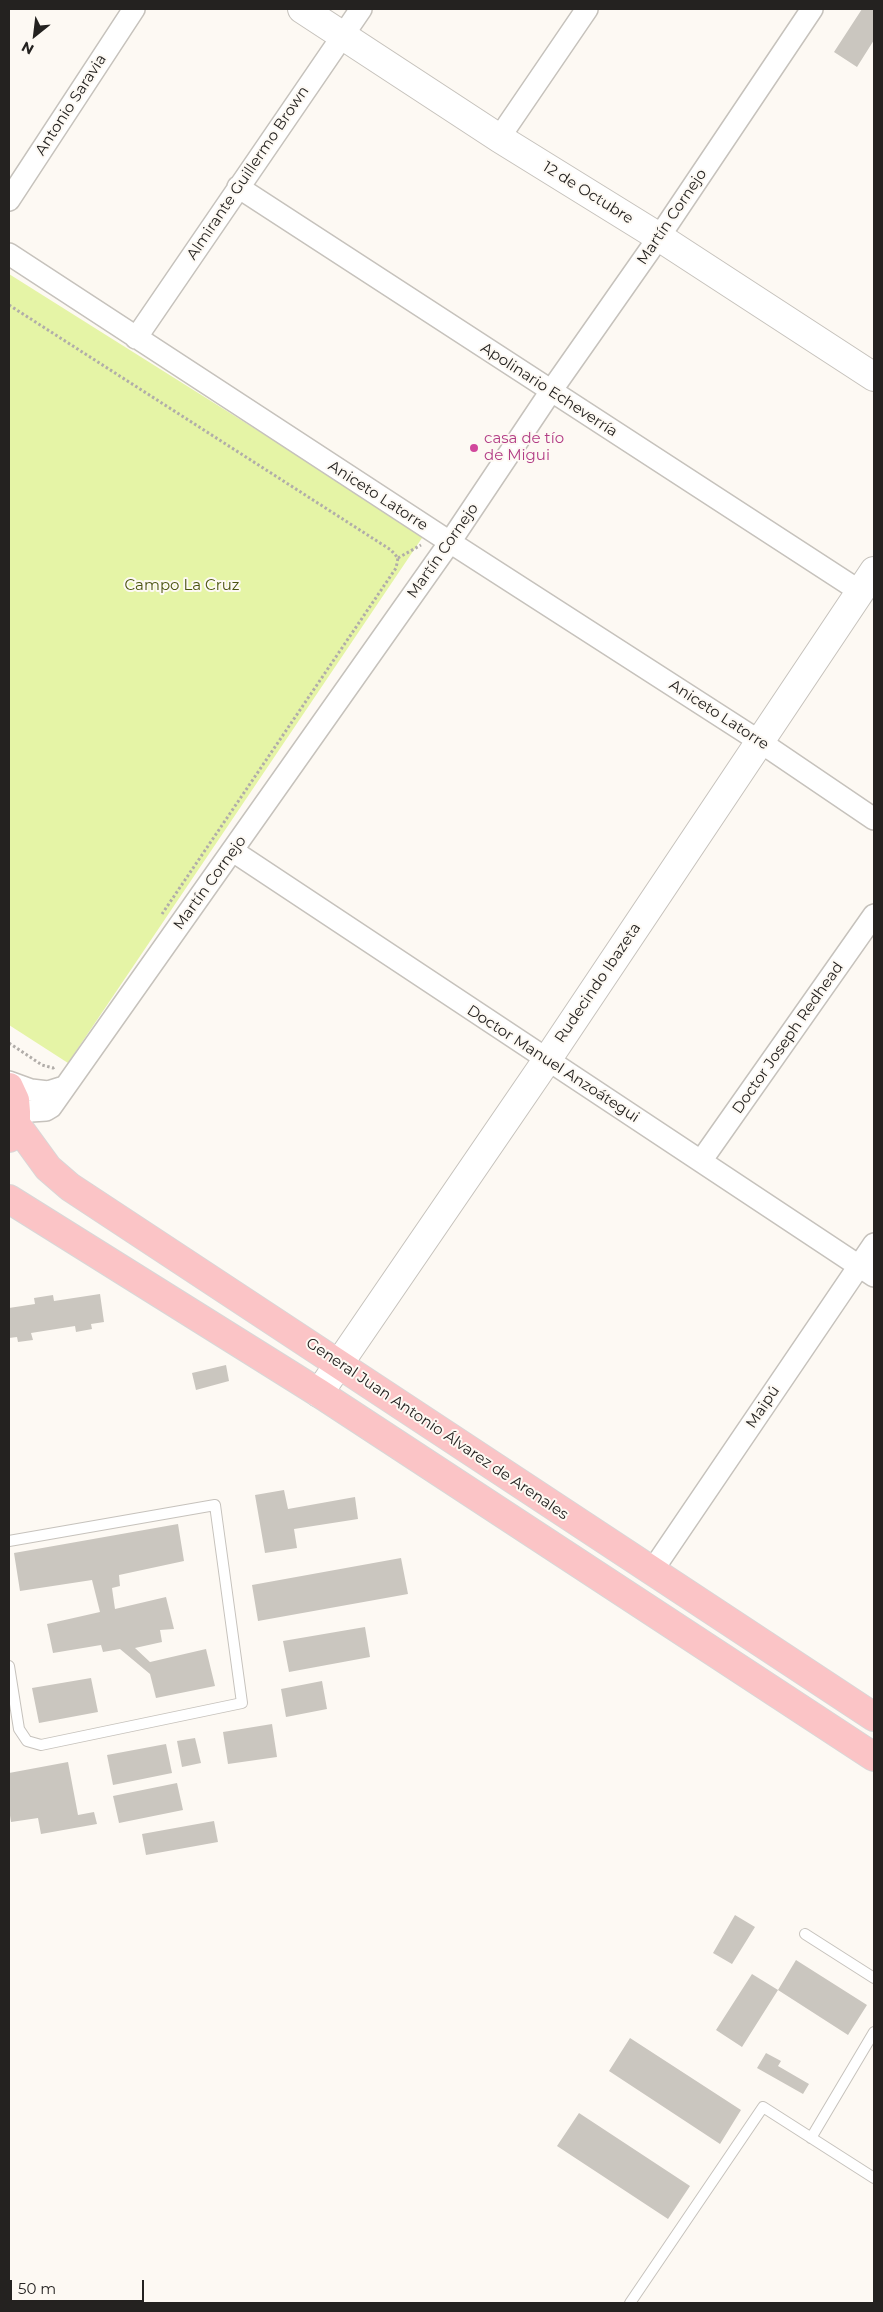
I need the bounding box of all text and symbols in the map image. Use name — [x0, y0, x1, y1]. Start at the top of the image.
north arrow — [10, 10, 60, 60]
text: N — [18, 38, 37, 59]
street label: Antonio Saravia — [32, 51, 110, 159]
street label: Almirante Guillermo Brown — [183, 83, 313, 263]
street label: 12 de Octubre — [539, 158, 637, 228]
street label: Martín Cornejo — [633, 166, 711, 268]
street label: Apolinario Echeverría — [477, 339, 621, 441]
place label: casa de tío de Migui — [484, 430, 564, 465]
marker: casa de tío de Migui — [468, 442, 480, 454]
street label: Aniceto Latorre — [325, 457, 431, 535]
street label: Martín Cornejo — [404, 500, 482, 602]
park label: Campo La Cruz — [125, 577, 239, 595]
street label: Aniceto Latorre — [666, 676, 772, 754]
street label: Martín Cornejo — [170, 832, 250, 934]
street label: Rudecindo Ibazeta — [551, 920, 645, 1046]
street label: Doctor Joseph Redhead — [729, 959, 847, 1117]
street label: Doctor Manuel Anzoátegui — [463, 1001, 643, 1127]
street label: General Juan Antonio Álvarez de Arenales — [303, 1334, 571, 1524]
street label: Maipú — [742, 1382, 784, 1432]
scale bar — [12, 2270, 146, 2302]
text: 50 m — [18, 2279, 56, 2298]

